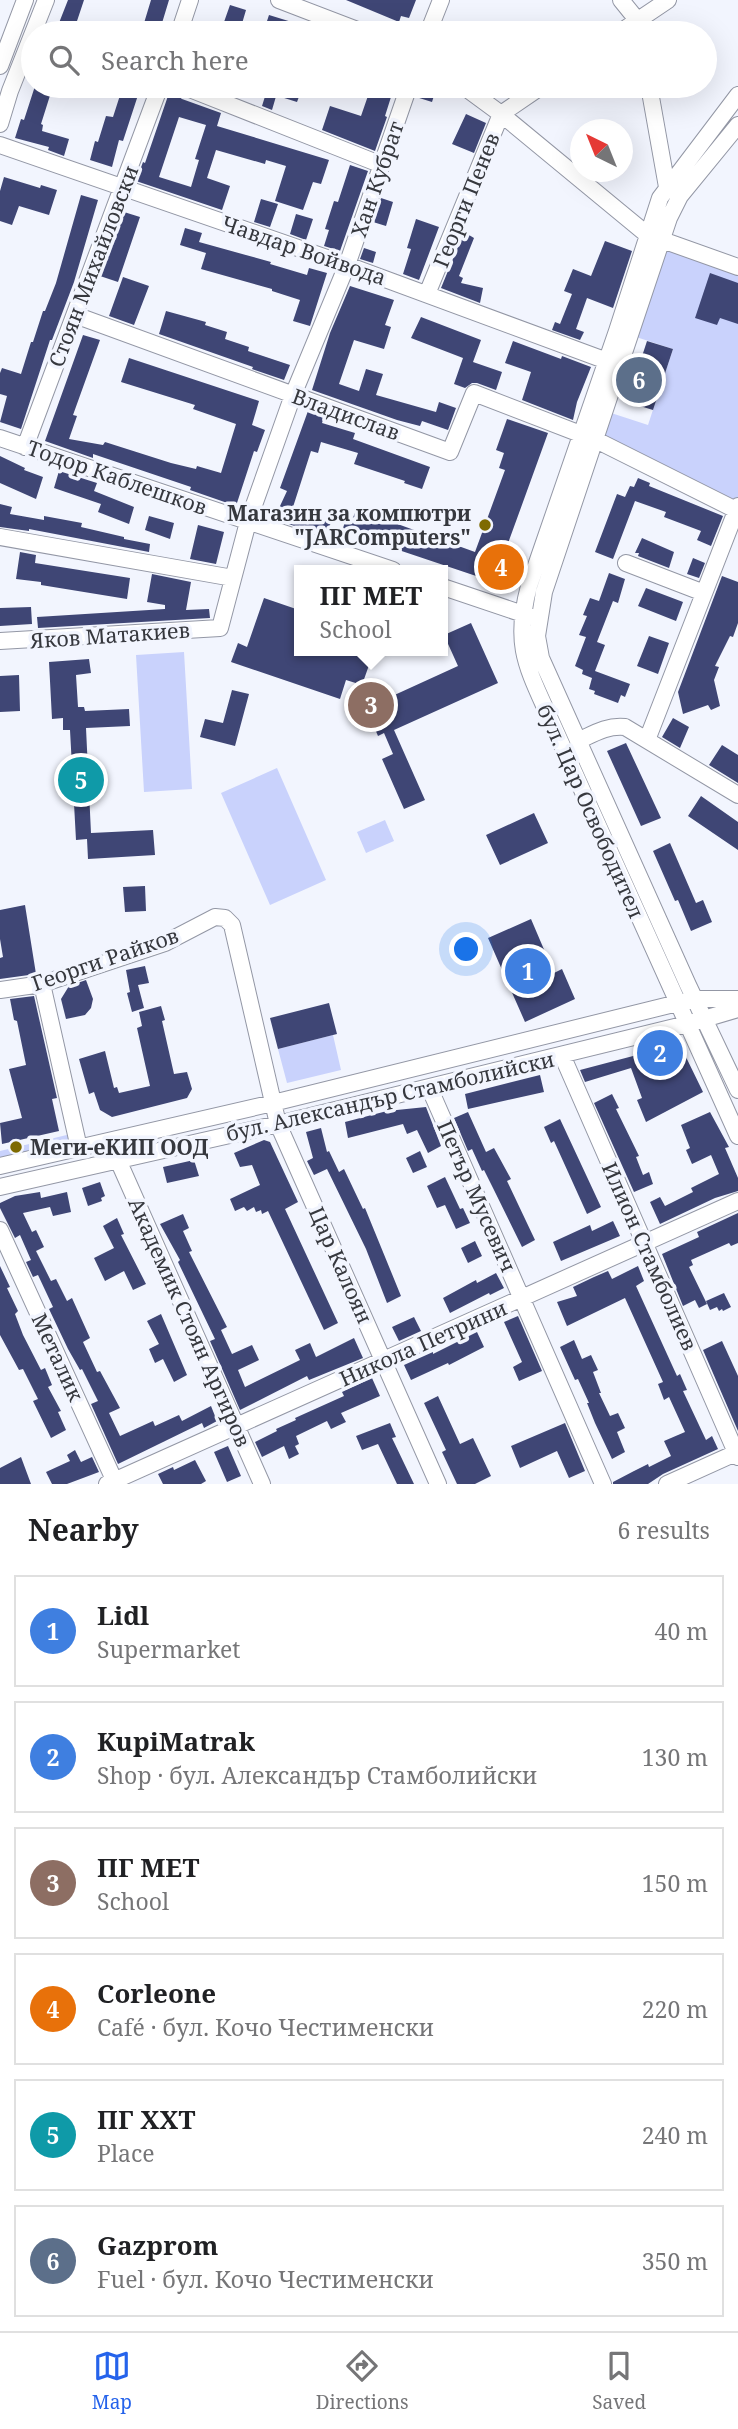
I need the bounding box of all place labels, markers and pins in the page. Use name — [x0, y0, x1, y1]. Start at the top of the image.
pin: 6 — [616, 354, 662, 406]
place label: Магазин за компютри "JARComputers" — [227, 499, 471, 551]
marker: Магазин за компютри "JARComputers" — [477, 517, 493, 533]
pin: 4 — [478, 541, 524, 593]
pin: 3 — [348, 679, 394, 731]
pin: 5 — [58, 754, 104, 806]
pin: 1 — [505, 945, 551, 997]
pin: 2 — [637, 1027, 683, 1079]
place label: Меги-еКИП ООД — [30, 1133, 209, 1161]
marker: Меги-еКИП ООД — [8, 1139, 24, 1155]

